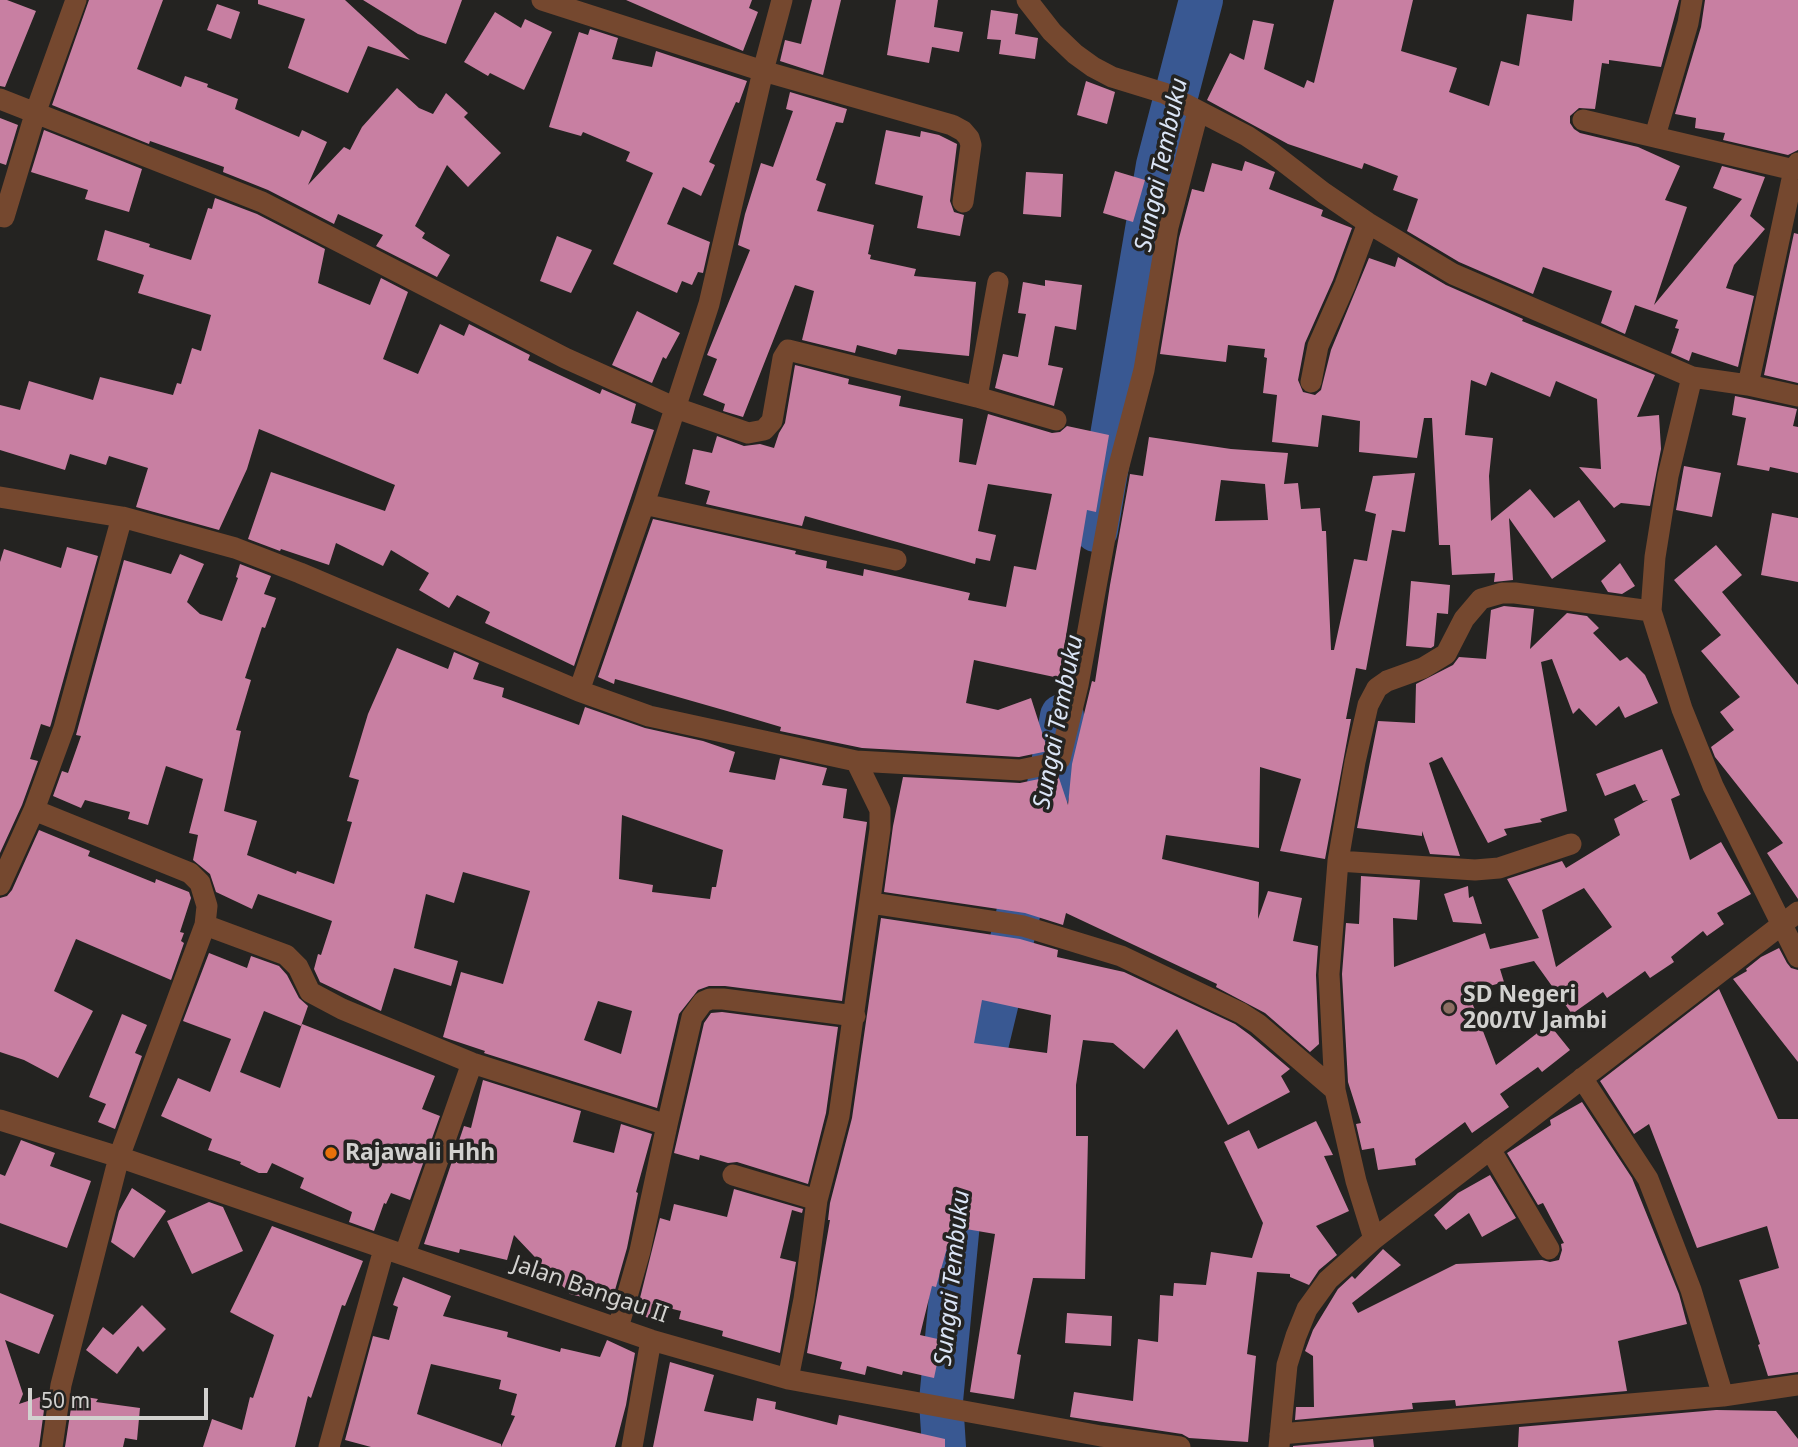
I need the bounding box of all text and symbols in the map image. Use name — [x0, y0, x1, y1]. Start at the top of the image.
water label: Sungai Tembuku — [1130, 76, 1194, 254]
water label: Sungai Tembuku — [1028, 632, 1090, 812]
place label: SD Negeri 200/IV Jambi — [1463, 981, 1607, 1035]
marker: SD Negeri 200/IV Jambi — [1441, 1000, 1457, 1016]
place label: Rajawali Hhh — [345, 1139, 495, 1167]
marker: Rajawali Hhh — [323, 1145, 339, 1161]
water label: Sungai Tembuku — [929, 1189, 977, 1367]
street label: Jalan Bangau II — [508, 1250, 672, 1330]
scale bar — [32, 1374, 212, 1418]
text: 50 m — [41, 1386, 90, 1414]

